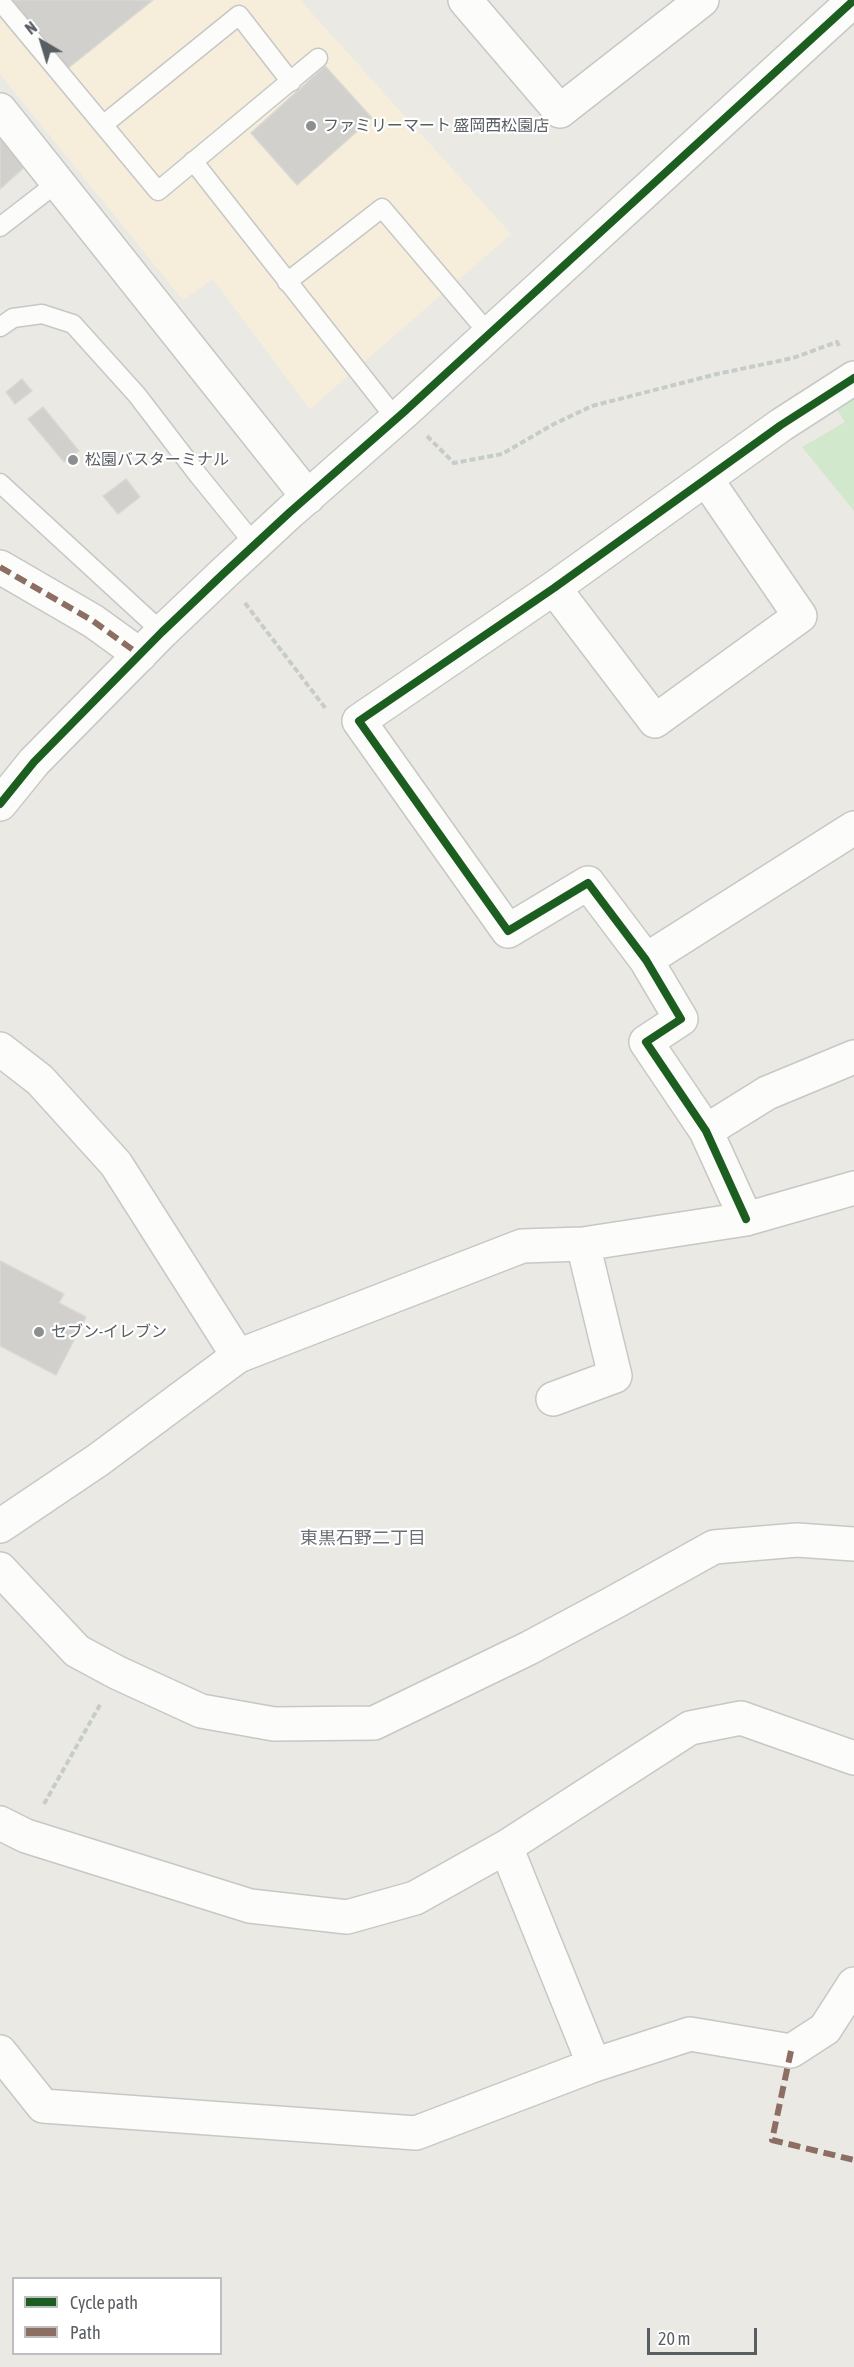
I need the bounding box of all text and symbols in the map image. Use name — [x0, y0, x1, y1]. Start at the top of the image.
north arrow — [12, 12, 72, 72]
text: N — [22, 18, 40, 38]
place label: ファミリーマート 盛岡西松園店 — [323, 116, 549, 136]
marker: ファミリーマート 盛岡西松園店 — [304, 119, 318, 133]
place label: 松園バスターミナル — [85, 450, 229, 470]
marker: 松園バスターミナル — [66, 453, 80, 467]
place label: セブン-イレブン — [51, 1322, 167, 1342]
marker: セブン-イレブン — [32, 1325, 46, 1339]
district label: 東黒石野二丁目 — [300, 1527, 426, 1549]
legend — [12, 2277, 222, 2355]
text: Cycle path — [70, 2292, 138, 2313]
scale bar — [650, 2316, 760, 2354]
text: Path — [70, 2322, 101, 2343]
text: 20 m — [658, 2328, 690, 2349]

